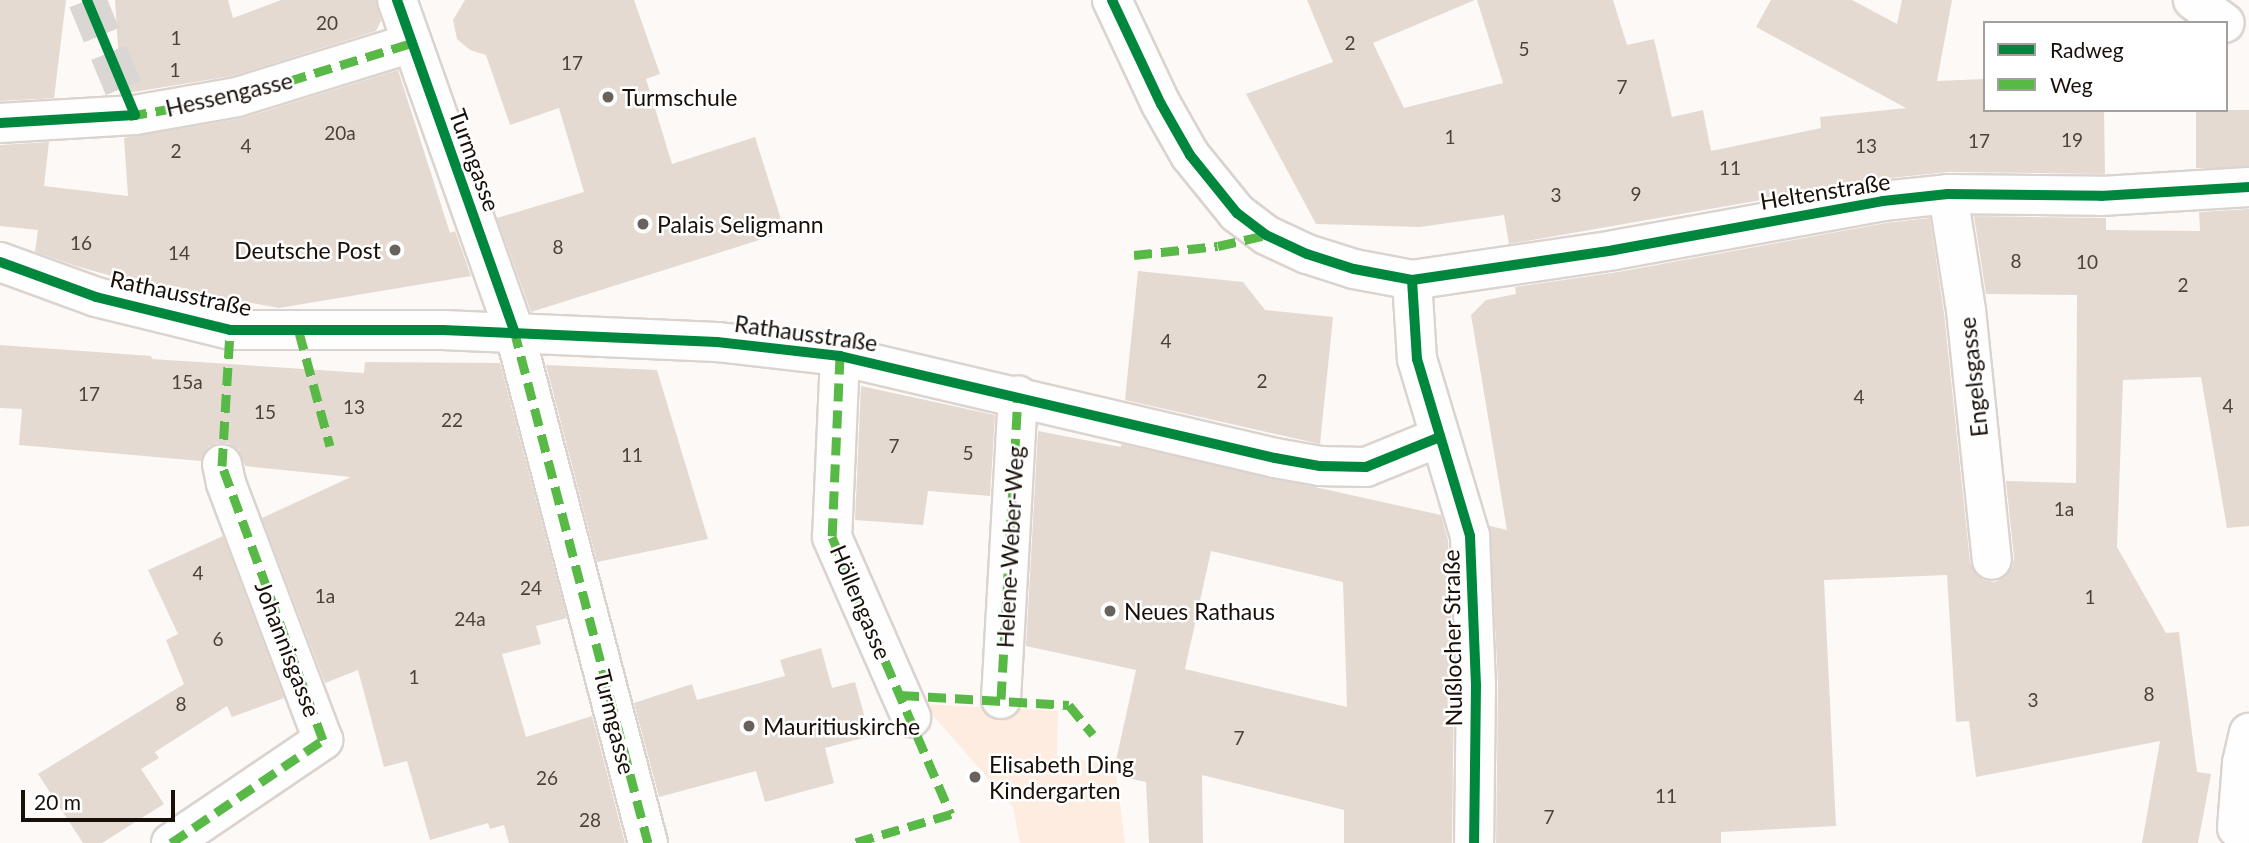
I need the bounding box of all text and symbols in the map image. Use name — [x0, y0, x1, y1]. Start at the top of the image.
house number: 20 — [316, 12, 338, 34]
legend — [1983, 21, 2228, 112]
house number: 1 — [170, 27, 182, 49]
house number: 2 — [1344, 32, 1356, 54]
text: Radweg — [2050, 37, 2124, 62]
house number: 5 — [1518, 38, 1530, 60]
house number: 17 — [561, 52, 583, 74]
house number: 1 — [169, 59, 181, 81]
street label: Hessengasse — [163, 66, 295, 122]
text: Weg — [2050, 72, 2093, 97]
house number: 7 — [1616, 76, 1628, 98]
place label: Turmschule — [622, 83, 737, 111]
marker: Turmschule — [600, 89, 616, 105]
street label: Turmgasse — [444, 105, 506, 215]
house number: 20a — [324, 122, 356, 144]
house number: 1 — [1444, 126, 1456, 148]
house number: 19 — [2061, 129, 2083, 151]
house number: 17 — [1968, 130, 1990, 152]
house number: 4 — [240, 135, 252, 157]
house number: 13 — [1855, 135, 1877, 157]
house number: 2 — [170, 140, 182, 162]
house number: 11 — [1719, 157, 1741, 179]
street label: Heltenstraße — [1758, 167, 1892, 215]
house number: 9 — [1630, 183, 1642, 205]
house number: 3 — [1550, 184, 1562, 206]
place label: Palais Seligmann — [657, 210, 824, 238]
marker: Palais Seligmann — [635, 216, 651, 232]
house number: 16 — [70, 232, 92, 254]
place label: Deutsche Post — [234, 236, 381, 264]
house number: 8 — [552, 236, 564, 258]
house number: 14 — [168, 242, 190, 264]
marker: Deutsche Post — [387, 242, 403, 258]
house number: 8 — [2010, 250, 2022, 272]
house number: 10 — [2076, 251, 2098, 273]
street label: Rathausstraße — [108, 265, 254, 321]
house number: 2 — [2177, 274, 2189, 296]
street label: Rathausstraße — [733, 309, 879, 357]
street label: Engelsgasse — [1953, 316, 1993, 438]
house number: 4 — [1160, 330, 1172, 352]
house number: 2 — [1256, 370, 1268, 392]
house number: 15a — [171, 371, 203, 393]
house number: 17 — [78, 383, 100, 405]
house number: 4 — [1853, 386, 1865, 408]
house number: 4 — [2222, 395, 2234, 417]
house number: 13 — [343, 396, 365, 418]
house number: 15 — [254, 401, 276, 423]
house number: 22 — [441, 409, 463, 431]
house number: 7 — [888, 435, 900, 457]
house number: 5 — [962, 442, 974, 464]
house number: 11 — [621, 444, 643, 466]
street label: Helene-Weber-Weg — [991, 445, 1029, 649]
house number: 1a — [2054, 498, 2074, 520]
street label: Höllengasse — [825, 541, 897, 663]
street label: Nußlocher Straße — [1437, 549, 1467, 727]
house number: 4 — [192, 562, 204, 584]
street label: Johannisgasse — [249, 577, 327, 721]
house number: 24 — [520, 577, 542, 599]
house number: 1a — [315, 585, 335, 607]
house number: 1 — [2084, 586, 2096, 608]
place label: Neues Rathaus — [1124, 597, 1275, 625]
marker: Neues Rathaus — [1102, 603, 1118, 619]
house number: 24a — [454, 608, 486, 630]
house number: 6 — [212, 628, 224, 650]
house number: 1 — [408, 666, 420, 688]
street label: Turmgasse — [589, 667, 641, 777]
house number: 8 — [2143, 683, 2155, 705]
house number: 3 — [2027, 689, 2039, 711]
house number: 8 — [175, 693, 187, 715]
place label: Mauritiuskirche — [763, 712, 920, 740]
marker: Mauritiuskirche — [741, 718, 757, 734]
house number: 7 — [1233, 727, 1245, 749]
place label: Elisabeth Ding Kindergarten — [989, 750, 1134, 804]
house number: 26 — [536, 767, 558, 789]
marker: Elisabeth Ding Kindergarten — [967, 769, 983, 785]
scale bar — [24, 776, 178, 820]
house number: 11 — [1655, 785, 1677, 807]
text: 20 m — [34, 789, 81, 814]
house number: 7 — [1543, 806, 1555, 828]
house number: 28 — [579, 809, 601, 831]

